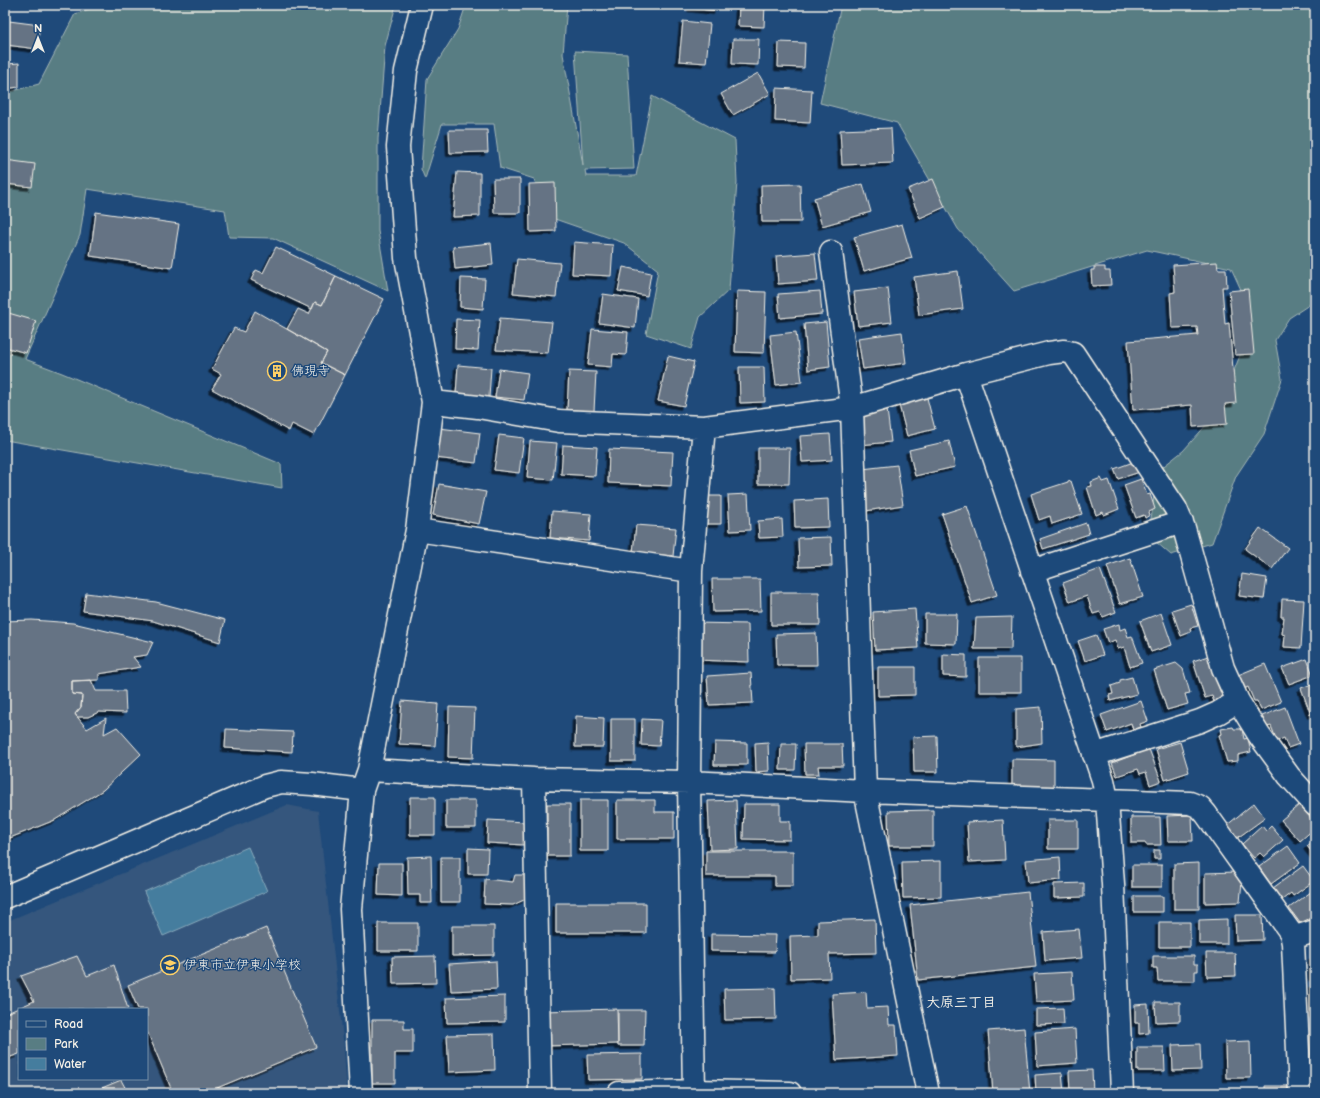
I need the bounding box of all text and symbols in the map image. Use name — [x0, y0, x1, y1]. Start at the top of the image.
north arrow — [18, 18, 58, 58]
text: N — [34, 22, 42, 35]
building icon: 佛現寺 — [266, 360, 288, 382]
place label: 佛現寺 — [291, 363, 330, 379]
school or university icon: 伊東市立伊東小学校 — [159, 954, 181, 976]
place label: 伊東市立伊東小学校 — [184, 957, 301, 973]
district label: 大原三丁目 — [926, 994, 996, 1011]
legend — [18, 1008, 148, 1080]
text: Road — [54, 1017, 83, 1032]
text: Park — [54, 1037, 78, 1052]
text: Water — [54, 1057, 86, 1072]

